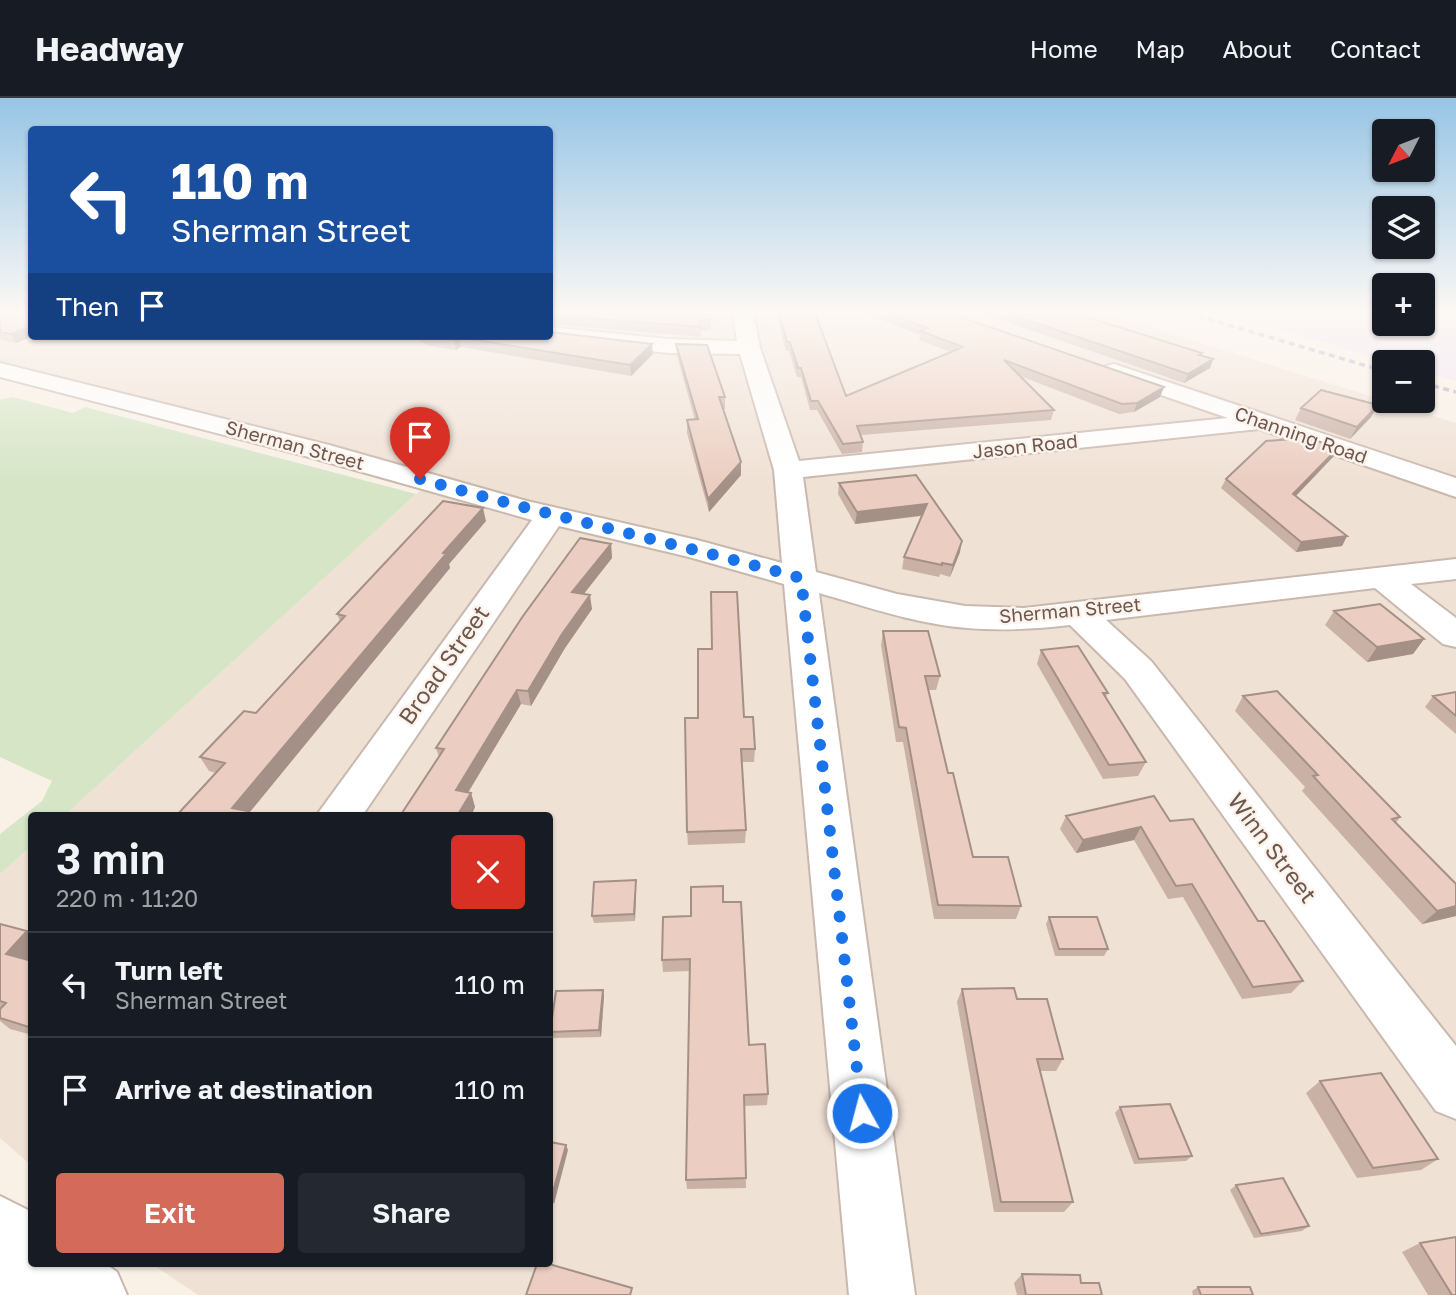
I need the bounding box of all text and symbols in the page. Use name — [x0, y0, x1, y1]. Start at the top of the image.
text: Headway — [35, 29, 184, 68]
text: Home — [1030, 34, 1098, 63]
text: Map — [1136, 34, 1185, 63]
text: About — [1223, 34, 1292, 63]
text: Contact — [1330, 34, 1421, 63]
north arrow — [1372, 119, 1435, 182]
map controls — [1372, 119, 1435, 413]
text: 110 m — [171, 151, 308, 210]
icon: left — [56, 154, 147, 245]
button: layers — [1372, 196, 1435, 259]
text: Sherman Street — [171, 211, 411, 249]
button: + — [1372, 273, 1435, 336]
icon: arrive — [133, 287, 171, 325]
text: Then — [56, 291, 119, 322]
button: − — [1372, 350, 1435, 413]
street label: Channing Road — [1232, 401, 1370, 468]
pin — [390, 407, 450, 479]
street label: Sherman Street — [223, 415, 367, 474]
icon: arrive — [401, 418, 439, 456]
street label: Jason Road — [971, 429, 1079, 462]
street label: Sherman Street — [998, 592, 1142, 627]
street label: Broad Street — [392, 599, 494, 729]
street label: Winn Street — [1222, 787, 1323, 908]
text: 3 min — [56, 833, 165, 883]
button: close — [451, 835, 525, 909]
text: 220 m · 11:20 — [56, 884, 198, 912]
text: Turn left — [115, 955, 223, 986]
icon: left — [56, 966, 94, 1004]
text: 110 m — [454, 969, 525, 1000]
text: Sherman Street — [115, 986, 288, 1014]
icon: arrive — [56, 1071, 94, 1109]
text: Arrive at destination — [115, 1074, 373, 1105]
text: 110 m — [454, 1074, 525, 1105]
position arrow — [825, 1076, 899, 1150]
button: Exit — [56, 1173, 284, 1253]
button: Share — [298, 1173, 525, 1253]

